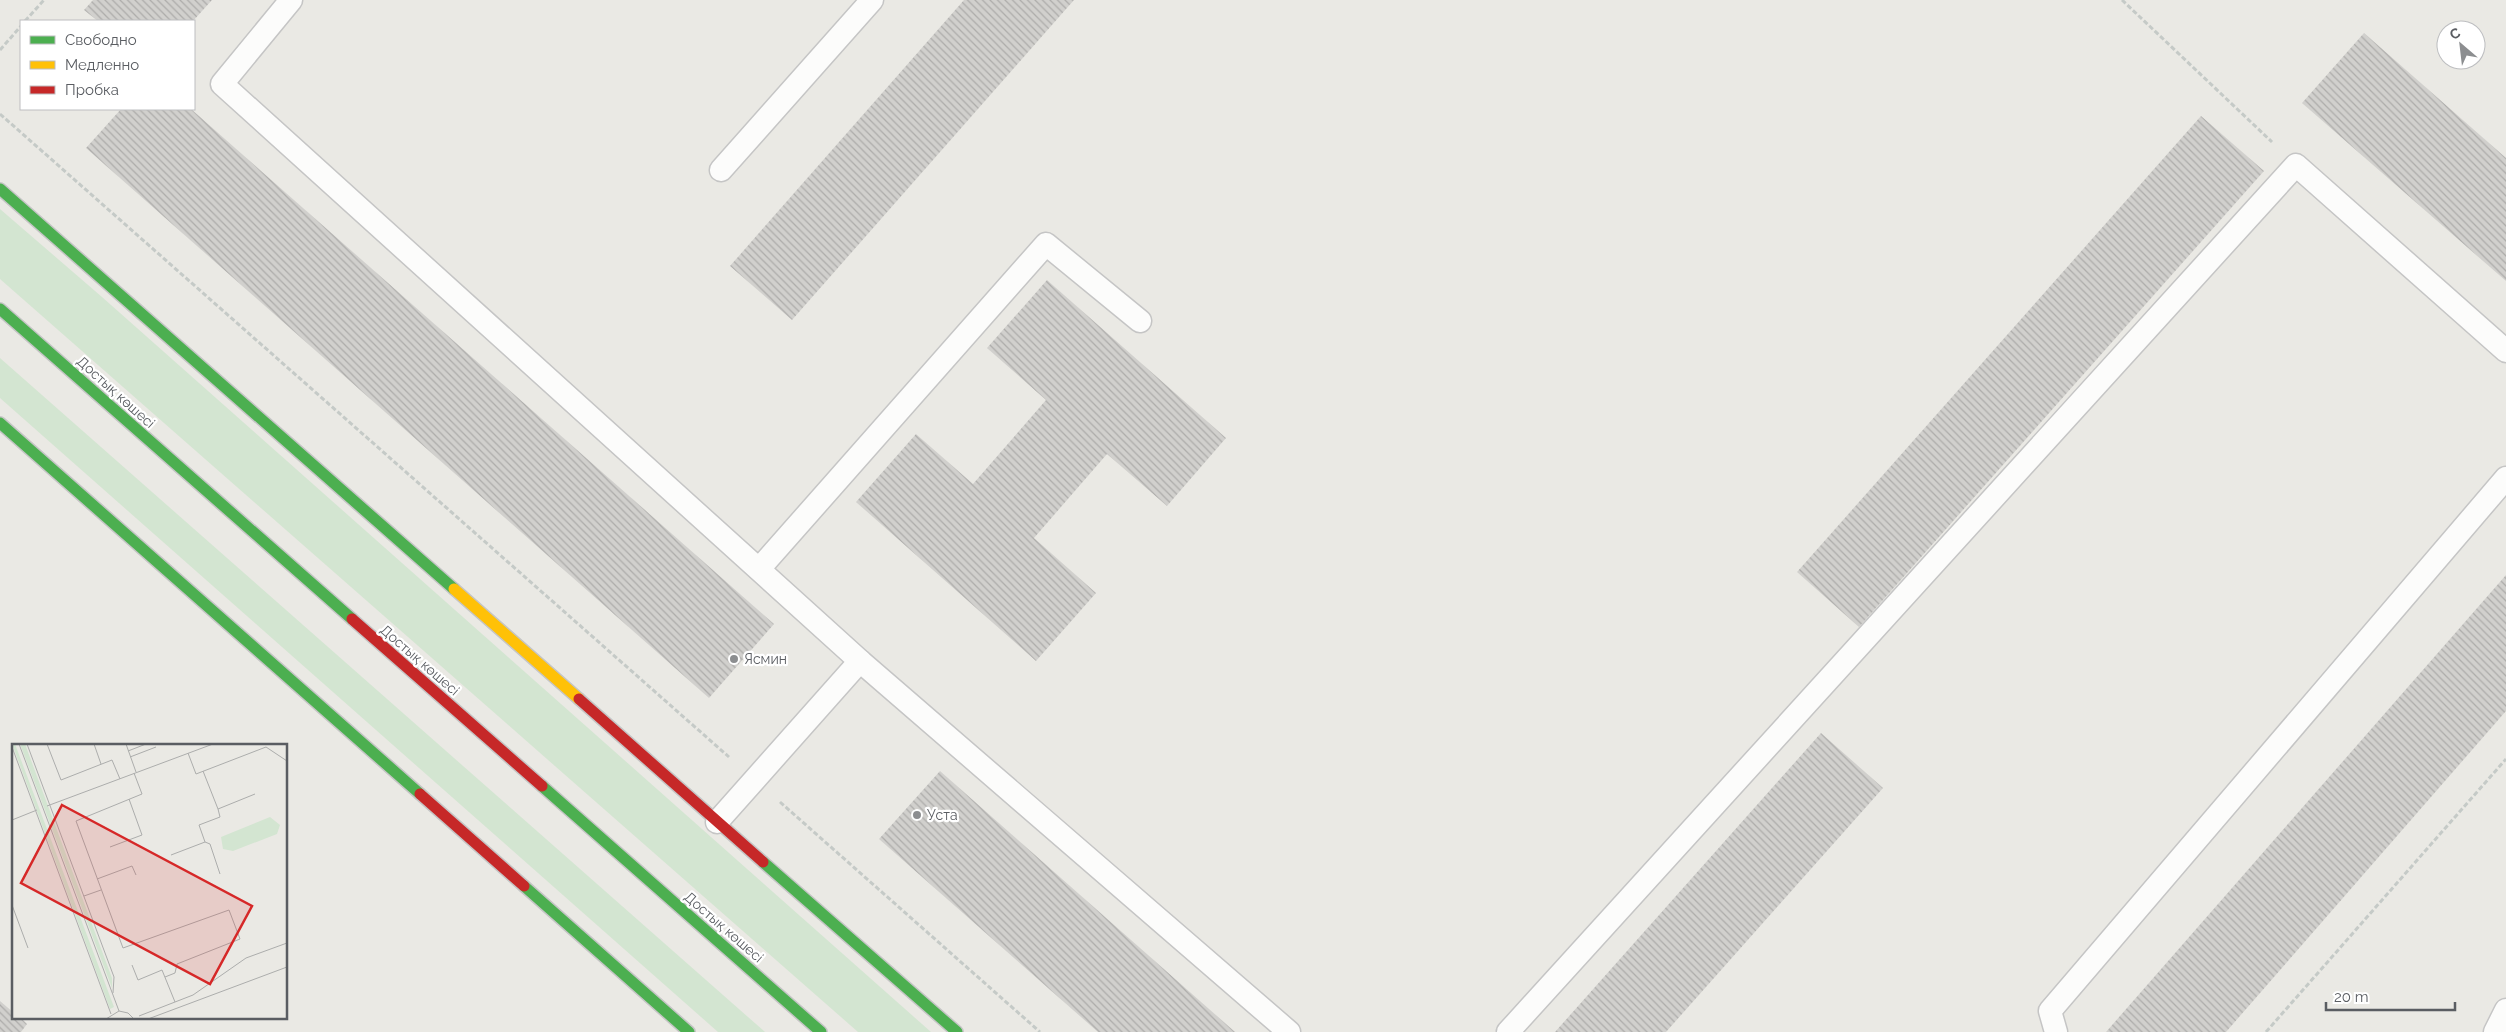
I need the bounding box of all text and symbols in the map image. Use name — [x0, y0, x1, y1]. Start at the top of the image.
legend — [20, 20, 195, 110]
north arrow — [2436, 20, 2486, 70]
text: С — [2447, 24, 2463, 43]
text: Свободно — [65, 31, 137, 49]
text: Медленно — [65, 56, 139, 74]
text: Пробка — [65, 81, 119, 99]
street label: Достық көшесі — [74, 353, 158, 431]
street label: Достық көшесі — [377, 621, 463, 699]
place label: Ясмин — [744, 651, 787, 667]
marker: Ясмин — [728, 653, 740, 665]
inset map — [12, 744, 288, 1020]
place label: Уста — [927, 807, 958, 823]
marker: Уста — [911, 809, 923, 821]
street label: Достық көшесі — [681, 888, 767, 966]
scale bar — [2326, 980, 2455, 1012]
text: 20 m — [2334, 988, 2369, 1006]

